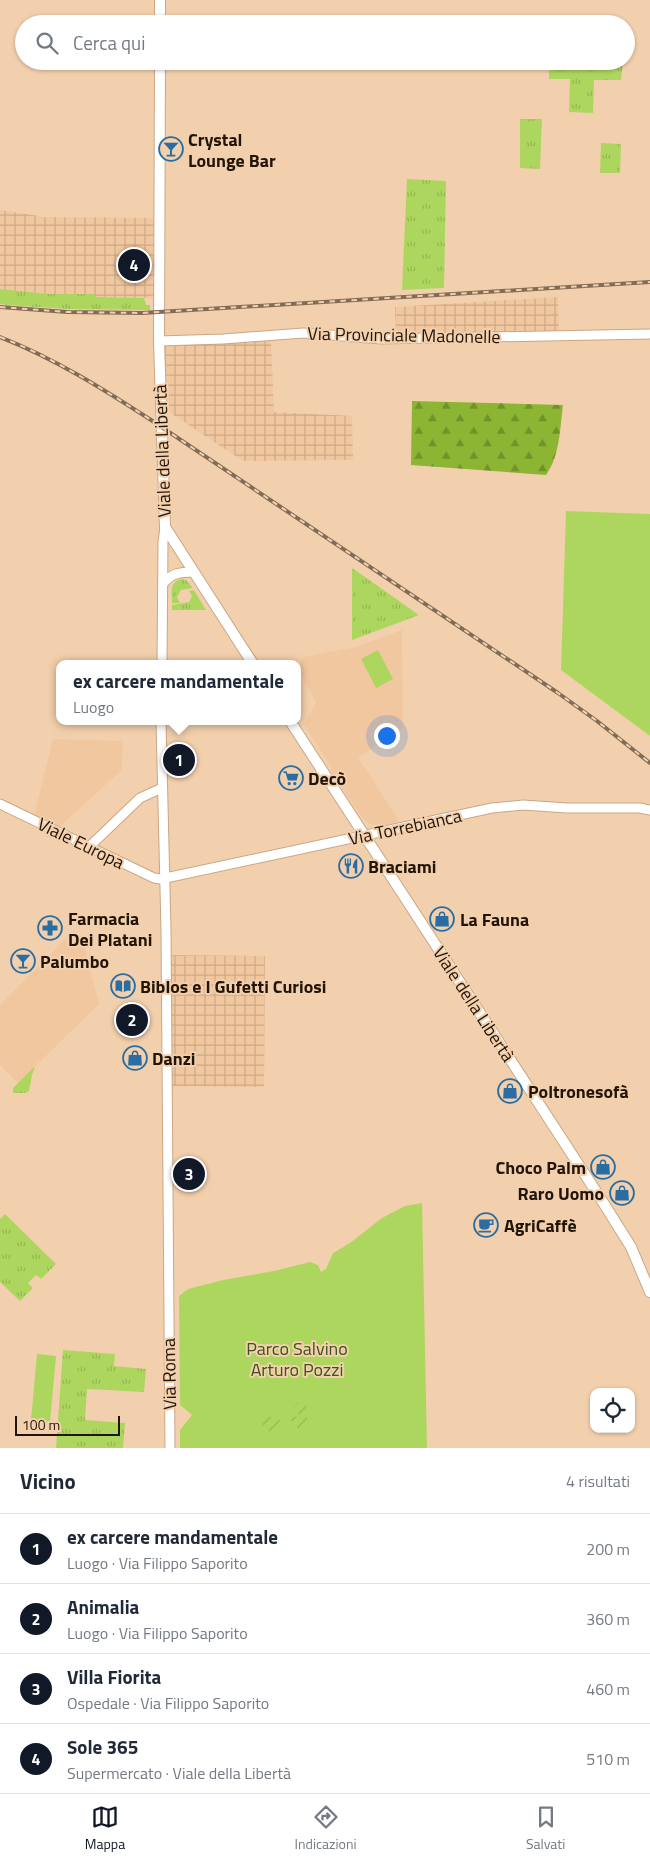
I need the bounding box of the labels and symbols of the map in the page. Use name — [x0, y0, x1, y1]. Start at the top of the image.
place label: Crystal Lounge Bar — [188, 126, 276, 174]
bar icon: Crystal Lounge Bar — [158, 136, 184, 162]
pin: 4 — [118, 246, 150, 284]
street label: Via Provinciale Madonelle — [307, 320, 501, 350]
street label: Viale della Libertà — [146, 384, 178, 518]
your location — [374, 723, 400, 749]
pin: 1 — [163, 741, 195, 779]
supermarket icon: Decò — [278, 765, 304, 791]
place label: Decò — [308, 765, 346, 792]
street label: Via Torrebianca — [346, 802, 464, 852]
street label: Viale Europa — [33, 810, 129, 876]
restaurant icon: Braciami — [338, 853, 364, 879]
place label: Braciami — [368, 853, 436, 880]
place label: Farmacia Dei Platani — [68, 905, 152, 953]
shop icon: La Fauna — [429, 906, 455, 932]
place label: La Fauna — [460, 906, 529, 933]
pharmacy icon: Farmacia Dei Platani — [37, 915, 63, 941]
street label: Viale della Libertà — [426, 941, 522, 1067]
bar icon: Palumbo — [10, 948, 36, 974]
place label: Palumbo — [40, 948, 109, 975]
library icon: Biblos e I Gufetti Curiosi — [110, 973, 136, 999]
place label: Biblos e I Gufetti Curiosi — [140, 973, 326, 1000]
pin: 2 — [116, 1001, 148, 1039]
shop icon: Danzi — [122, 1045, 148, 1071]
place label: Danzi — [152, 1045, 195, 1072]
shop icon: Poltronesofà — [497, 1078, 523, 1104]
place label: Poltronesofà — [528, 1078, 629, 1105]
place label: Choco Palm — [496, 1154, 586, 1181]
shop icon: Choco Palm — [590, 1154, 616, 1180]
pin: 3 — [173, 1155, 205, 1193]
place label: Raro Uomo — [518, 1180, 604, 1207]
shop icon: Raro Uomo — [609, 1180, 635, 1206]
cafe icon: AgriCaffè — [473, 1212, 499, 1238]
place label: AgriCaffè — [504, 1212, 577, 1239]
park label: Parco Salvino Arturo Pozzi — [246, 1335, 348, 1383]
street label: Via Roma — [155, 1338, 183, 1410]
scale bar — [15, 1413, 120, 1436]

